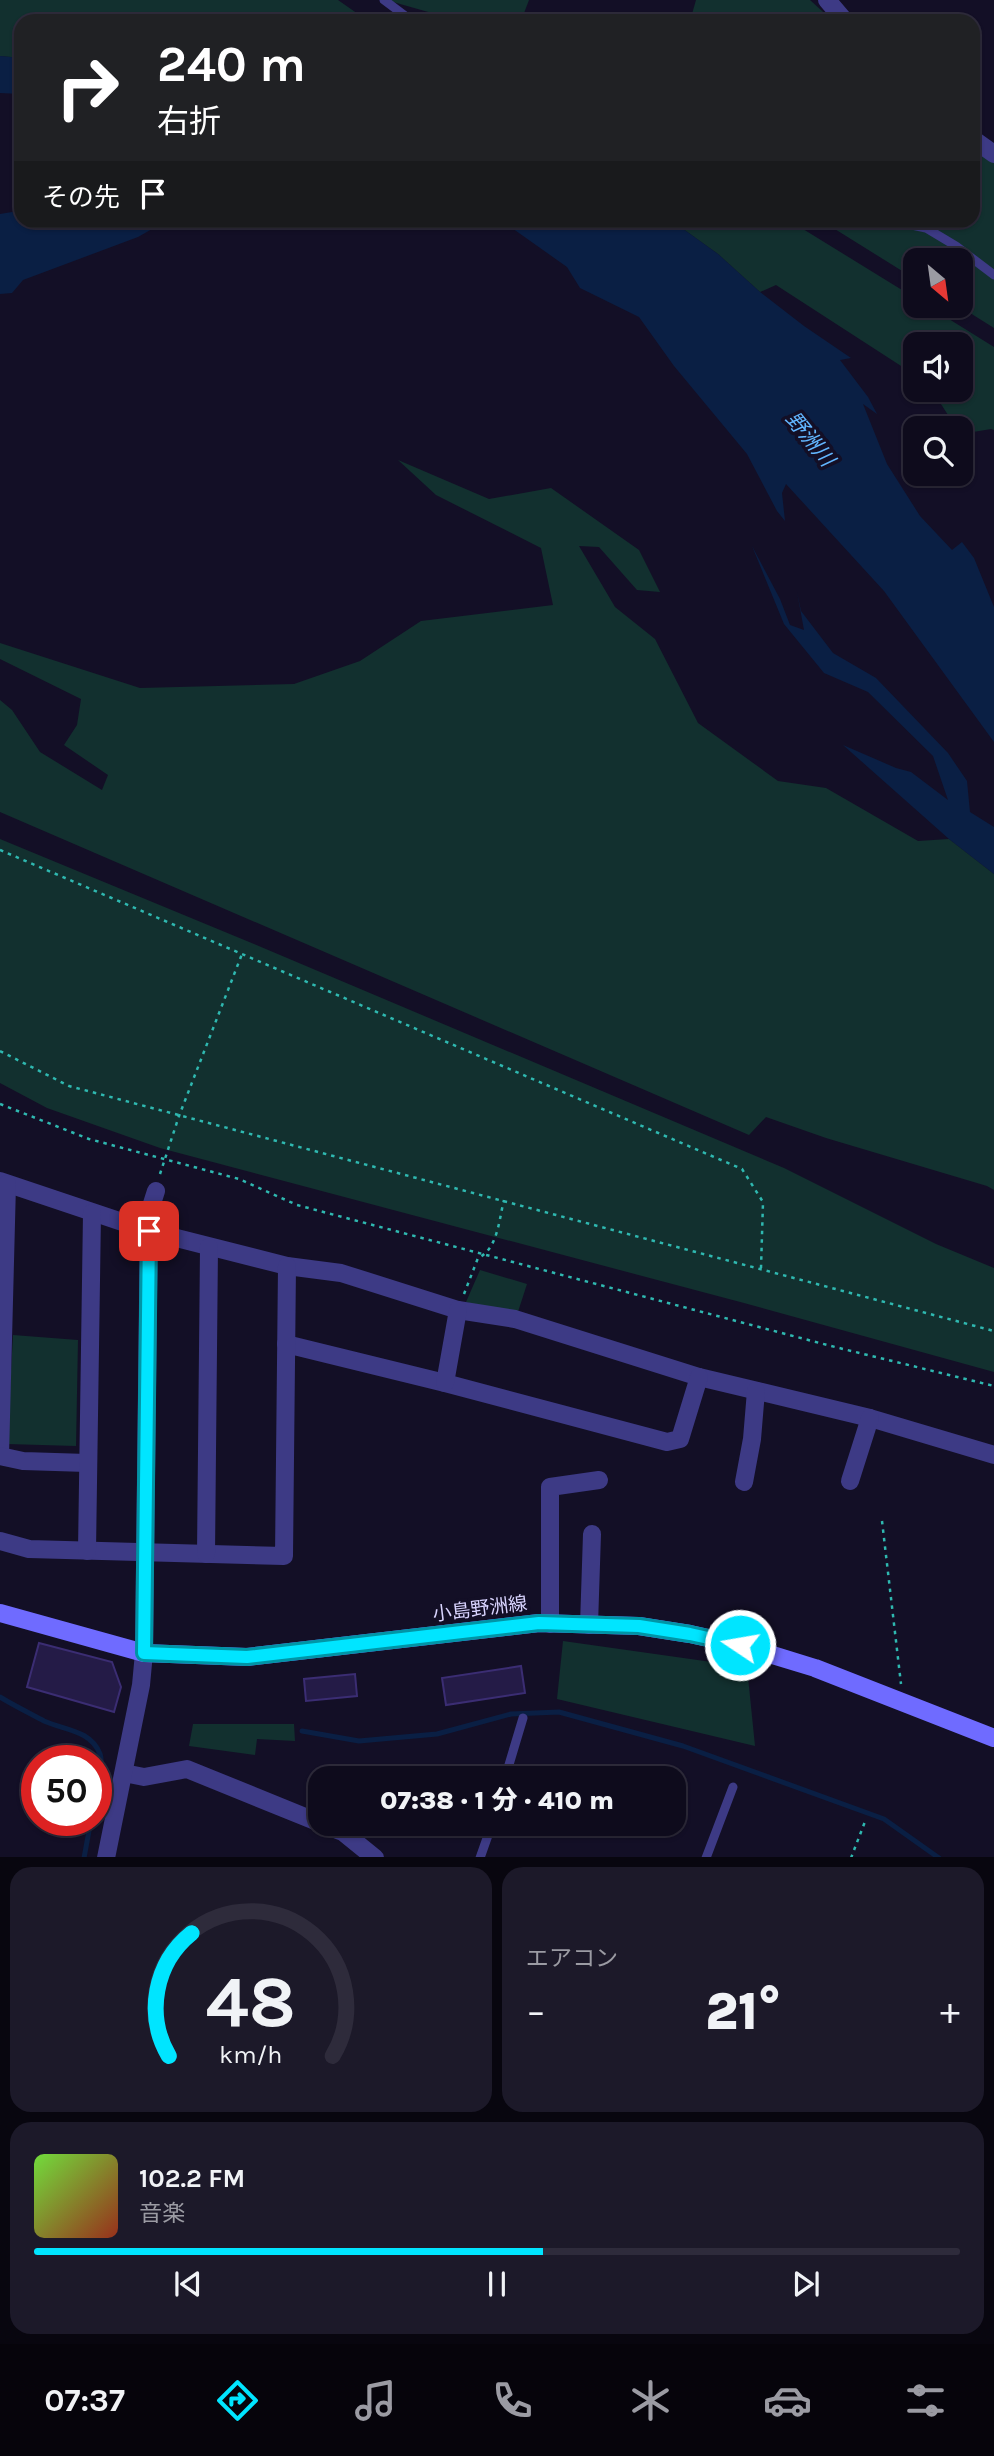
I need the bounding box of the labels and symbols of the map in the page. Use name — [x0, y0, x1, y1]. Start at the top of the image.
north arrow — [903, 248, 973, 318]
water label: 野洲川 — [781, 407, 840, 473]
pin — [119, 1201, 179, 1261]
street label: 小島野洲線 — [432, 1592, 528, 1626]
position arrow — [703, 1608, 777, 1682]
speed limit sign: 50 — [21, 1745, 112, 1836]

